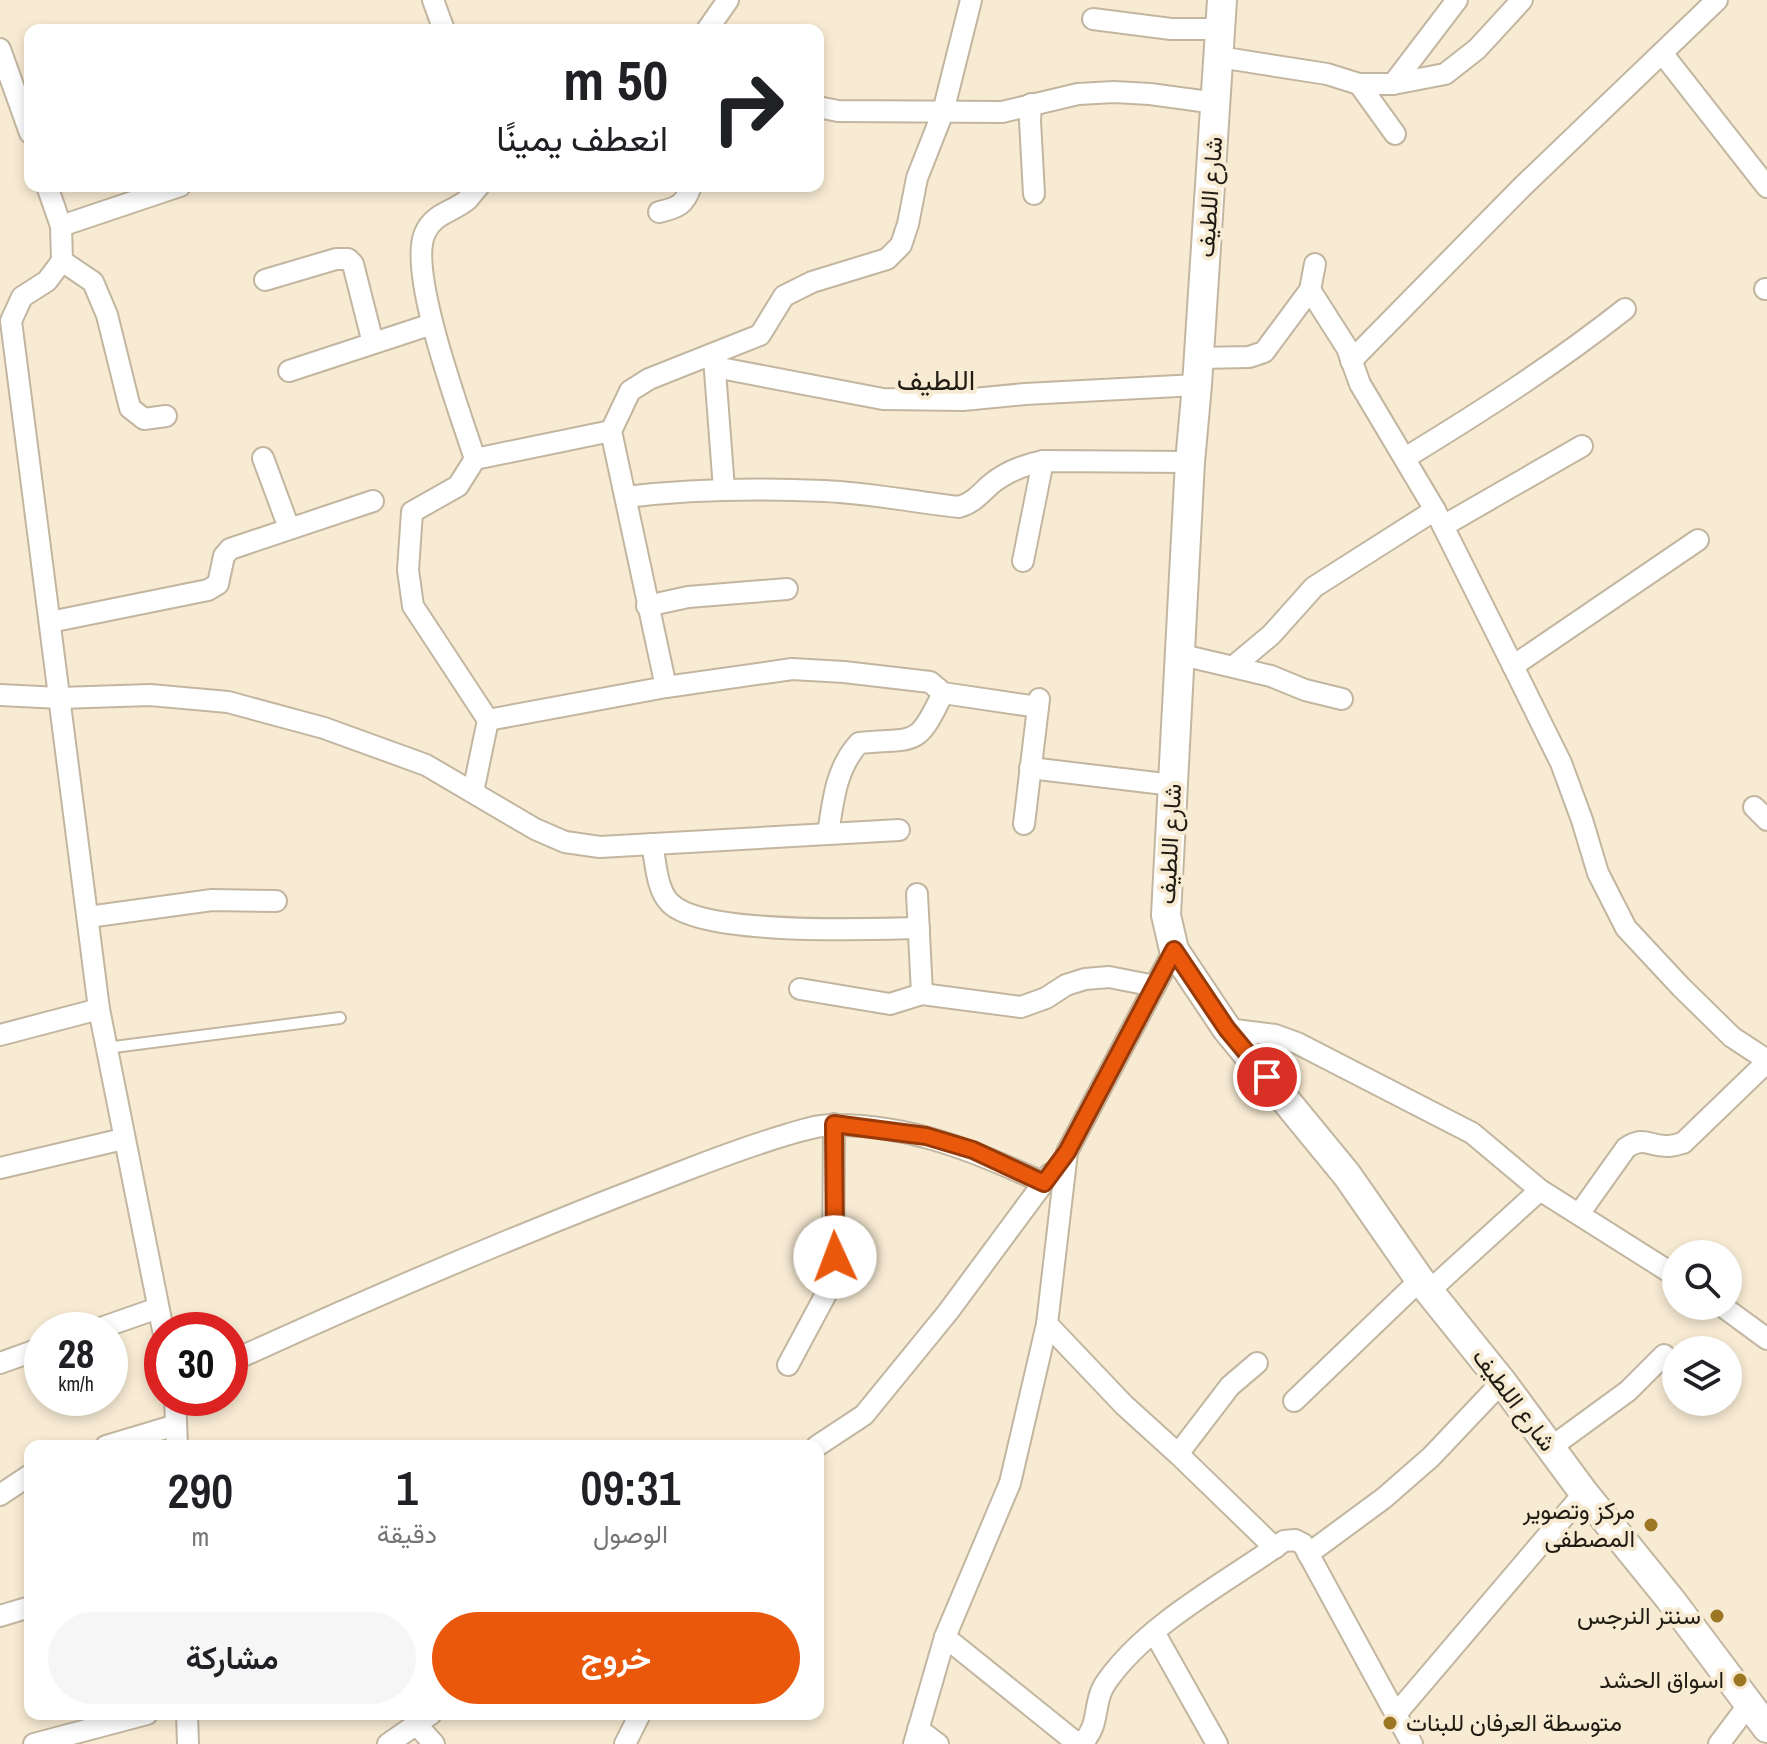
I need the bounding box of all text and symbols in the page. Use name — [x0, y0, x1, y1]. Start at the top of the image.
text: 50 m — [563, 42, 668, 117]
icon: right — [696, 56, 800, 160]
text: انعطف يمينًا — [496, 114, 668, 162]
street label: شارع اللطيف — [1189, 135, 1230, 258]
district label: اللطيف — [897, 361, 975, 399]
street label: شارع اللطيف — [1150, 783, 1189, 905]
pin — [1233, 1043, 1301, 1111]
icon: arrive — [1245, 1055, 1289, 1099]
position arrow — [793, 1215, 877, 1299]
map controls — [1662, 1240, 1742, 1416]
button: search — [1662, 1240, 1742, 1320]
speed limit sign: 30 — [144, 1312, 248, 1416]
text: 28 — [58, 1327, 94, 1380]
button: layers — [1662, 1336, 1742, 1416]
street label: شارع اللطيف — [1465, 1341, 1564, 1458]
text: km/h — [58, 1370, 94, 1397]
text: 1 — [396, 1455, 418, 1520]
text: 09:31 — [581, 1455, 680, 1520]
text: 290 — [168, 1458, 233, 1523]
place label: مركز وتصوير المصطفى — [1522, 1494, 1635, 1554]
text: دقيقة — [377, 1516, 437, 1551]
text: الوصول — [593, 1516, 668, 1551]
marker: مركز وتصوير المصطفى — [1642, 1516, 1660, 1534]
text: m — [192, 1519, 209, 1554]
place label: سنتر النرجس — [1577, 1599, 1701, 1631]
marker: سنتر النرجس — [1708, 1607, 1726, 1625]
button: مشاركة — [48, 1612, 416, 1704]
button: خروج — [432, 1612, 800, 1704]
place label: اسواق الحشد — [1599, 1663, 1724, 1695]
marker: اسواق الحشد — [1731, 1671, 1749, 1689]
place label: متوسطة العرفان للبنات — [1406, 1706, 1622, 1738]
marker: متوسطة العرفان للبنات — [1381, 1714, 1399, 1732]

